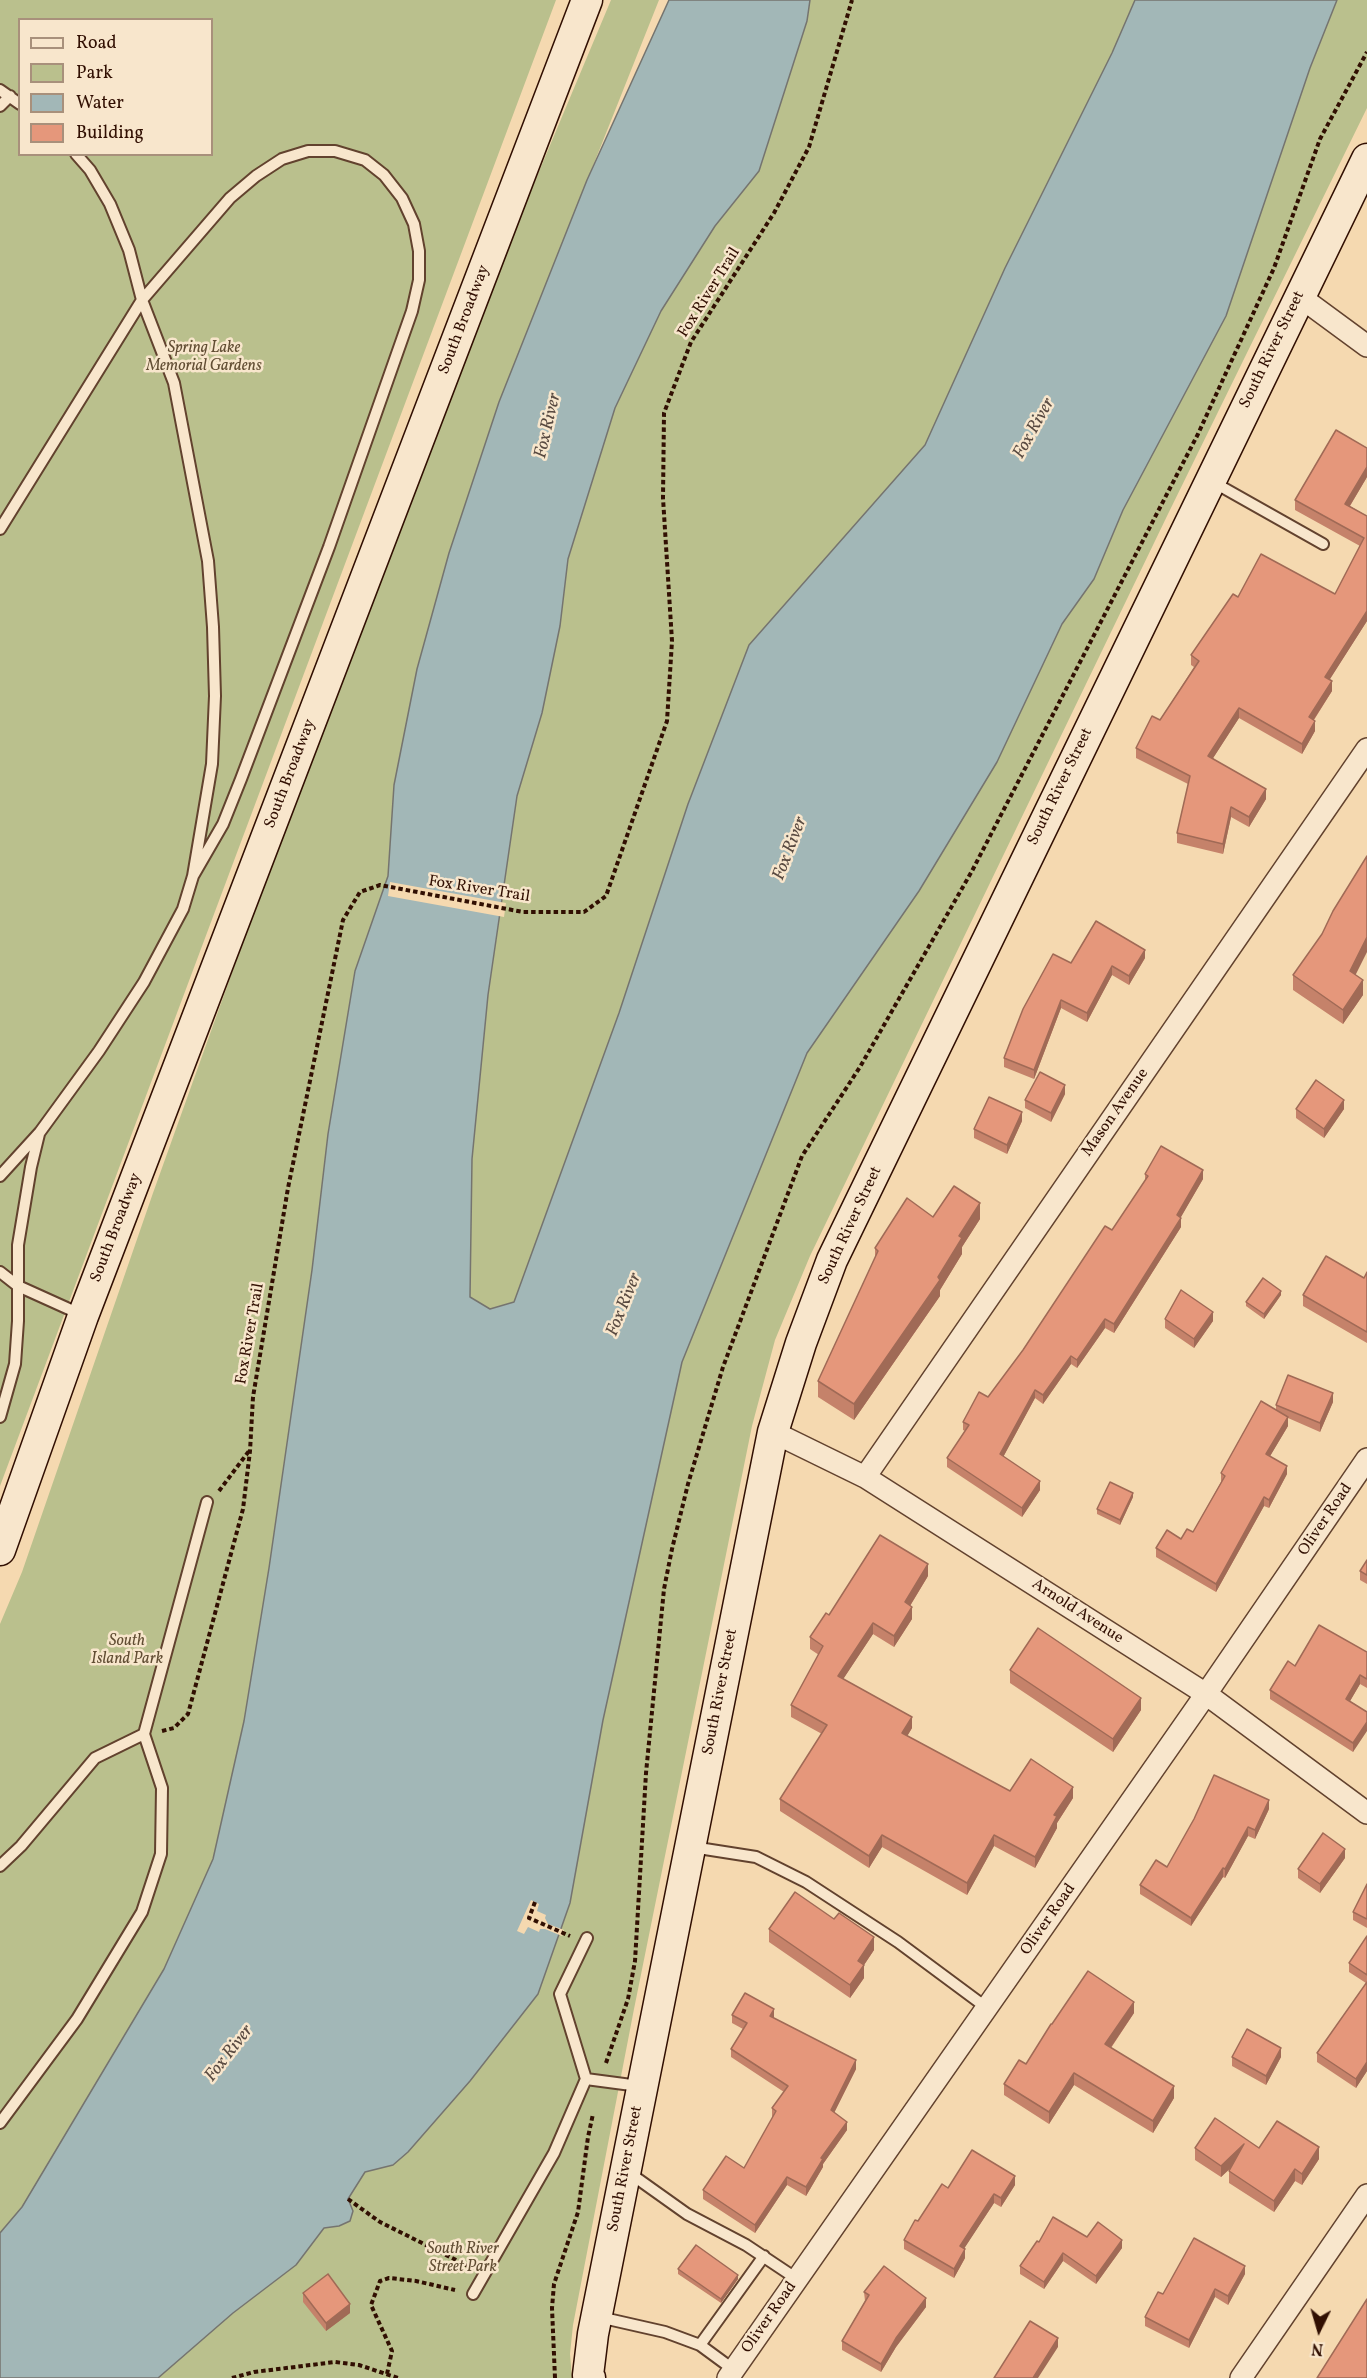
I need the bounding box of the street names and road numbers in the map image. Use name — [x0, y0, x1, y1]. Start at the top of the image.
street label: Fox River Trail — [675, 244, 745, 342]
street label: South Broadway — [435, 263, 495, 377]
street label: South River Street — [1236, 288, 1310, 412]
street label: South Broadway — [261, 717, 321, 831]
street label: South River Street — [1024, 725, 1098, 849]
street label: Fox River Trail — [427, 873, 531, 907]
street label: Mason Avenue — [1079, 1065, 1153, 1161]
street label: South River Street — [815, 1164, 887, 1288]
street label: South Broadway — [87, 1171, 147, 1285]
street label: Fox River Trail — [233, 1282, 269, 1386]
street label: Oliver Road — [1295, 1480, 1357, 1560]
street label: Arnold Avenue — [1028, 1575, 1126, 1649]
street label: South River Street — [699, 1627, 743, 1757]
street label: Oliver Road — [1017, 1880, 1081, 1960]
street label: South River Street — [604, 2104, 648, 2234]
street label: Oliver Road — [738, 2278, 802, 2358]

